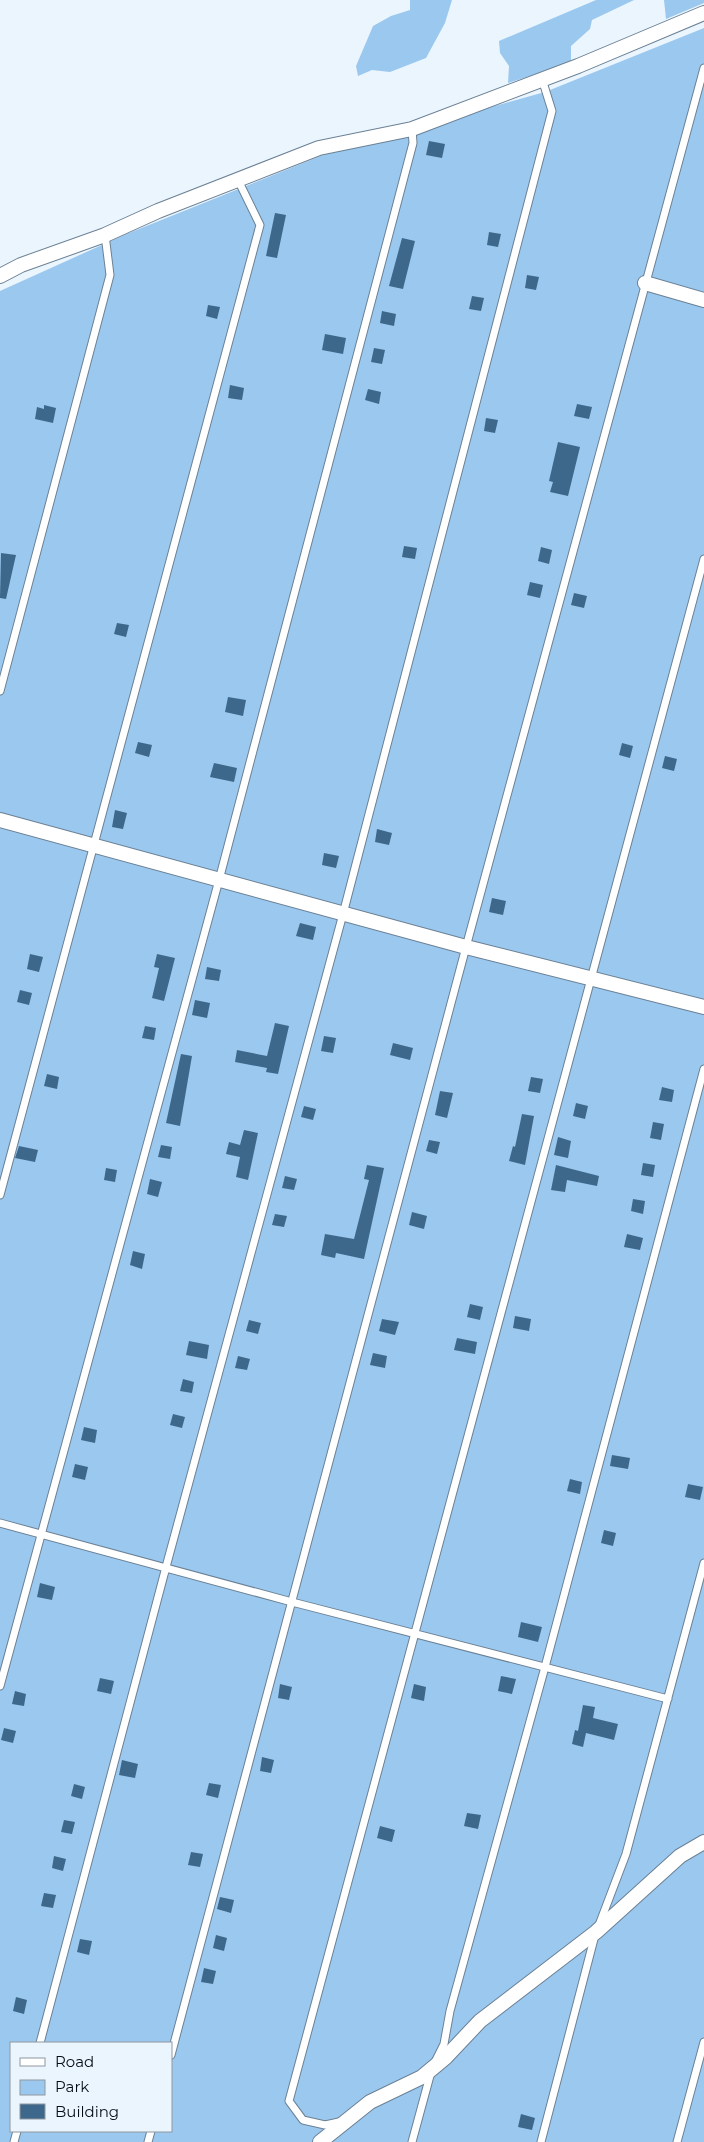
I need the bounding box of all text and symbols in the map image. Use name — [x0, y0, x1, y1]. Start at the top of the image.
legend — [10, 2042, 172, 2132]
text: Road — [55, 2052, 94, 2071]
text: Park — [55, 2077, 89, 2096]
text: Building — [55, 2102, 119, 2121]

